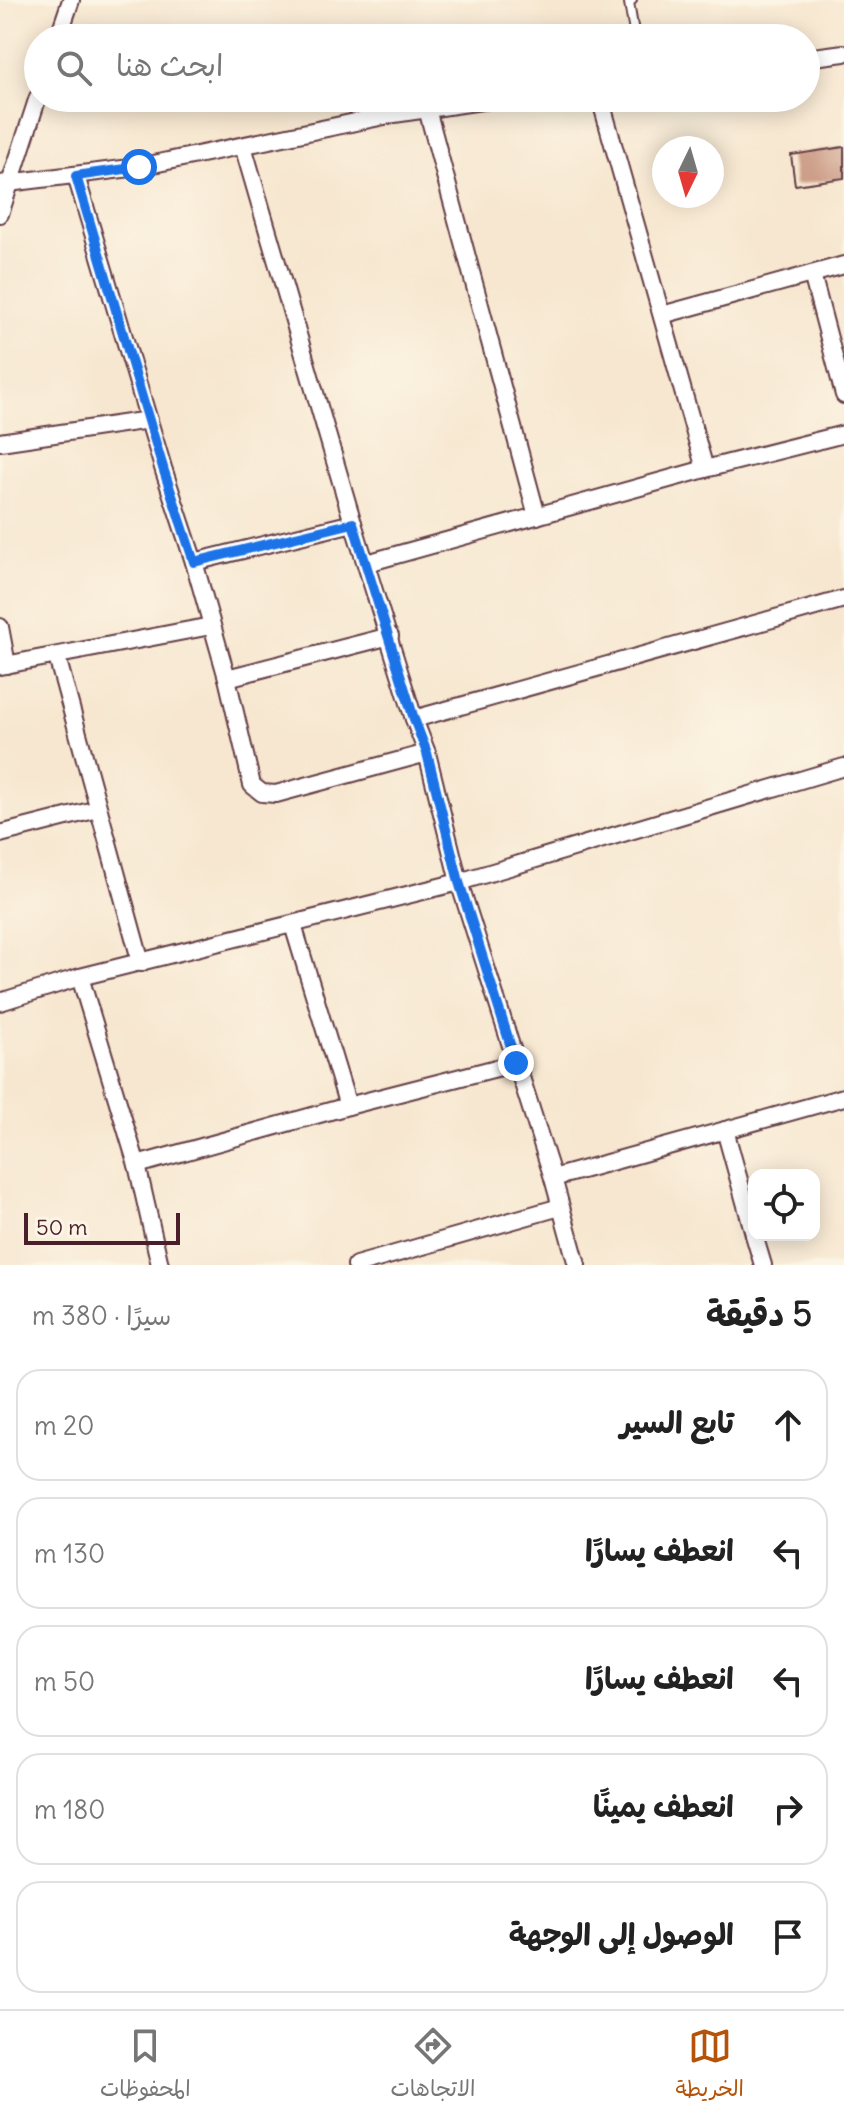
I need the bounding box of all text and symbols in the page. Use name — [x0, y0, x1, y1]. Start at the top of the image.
search box — [24, 24, 820, 112]
icon: search — [52, 46, 96, 90]
text: ابحث هنا — [116, 46, 223, 84]
north arrow — [652, 136, 724, 208]
route start — [121, 149, 157, 185]
route end — [498, 1045, 534, 1081]
map controls — [748, 1169, 820, 1241]
button: locate — [748, 1169, 820, 1241]
scale bar — [24, 1209, 180, 1245]
text: 50 m — [36, 1213, 88, 1241]
text: 5 دقيقة — [706, 1292, 812, 1335]
text: سيرًا · 380 m — [32, 1299, 171, 1332]
text: تابع السير — [620, 1403, 734, 1441]
icon: ahead — [766, 1403, 810, 1447]
text: 20 m — [34, 1409, 94, 1442]
text: انعطف يسارًا — [585, 1531, 734, 1569]
icon: left — [766, 1531, 810, 1575]
text: 130 m — [34, 1537, 105, 1570]
text: انعطف يسارًا — [585, 1659, 734, 1697]
icon: left — [766, 1659, 810, 1703]
text: 50 m — [34, 1665, 95, 1698]
text: انعطف يمينًا — [593, 1787, 734, 1825]
icon: right — [766, 1787, 810, 1831]
text: 180 m — [34, 1793, 105, 1826]
text: الوصول إلى الوجهة — [509, 1915, 734, 1953]
icon: arrive — [766, 1915, 810, 1959]
tab: المحفوظات — [100, 2024, 191, 2108]
tab: الاتجاهات — [390, 2024, 475, 2108]
tab: الخريطة — [675, 2024, 744, 2108]

